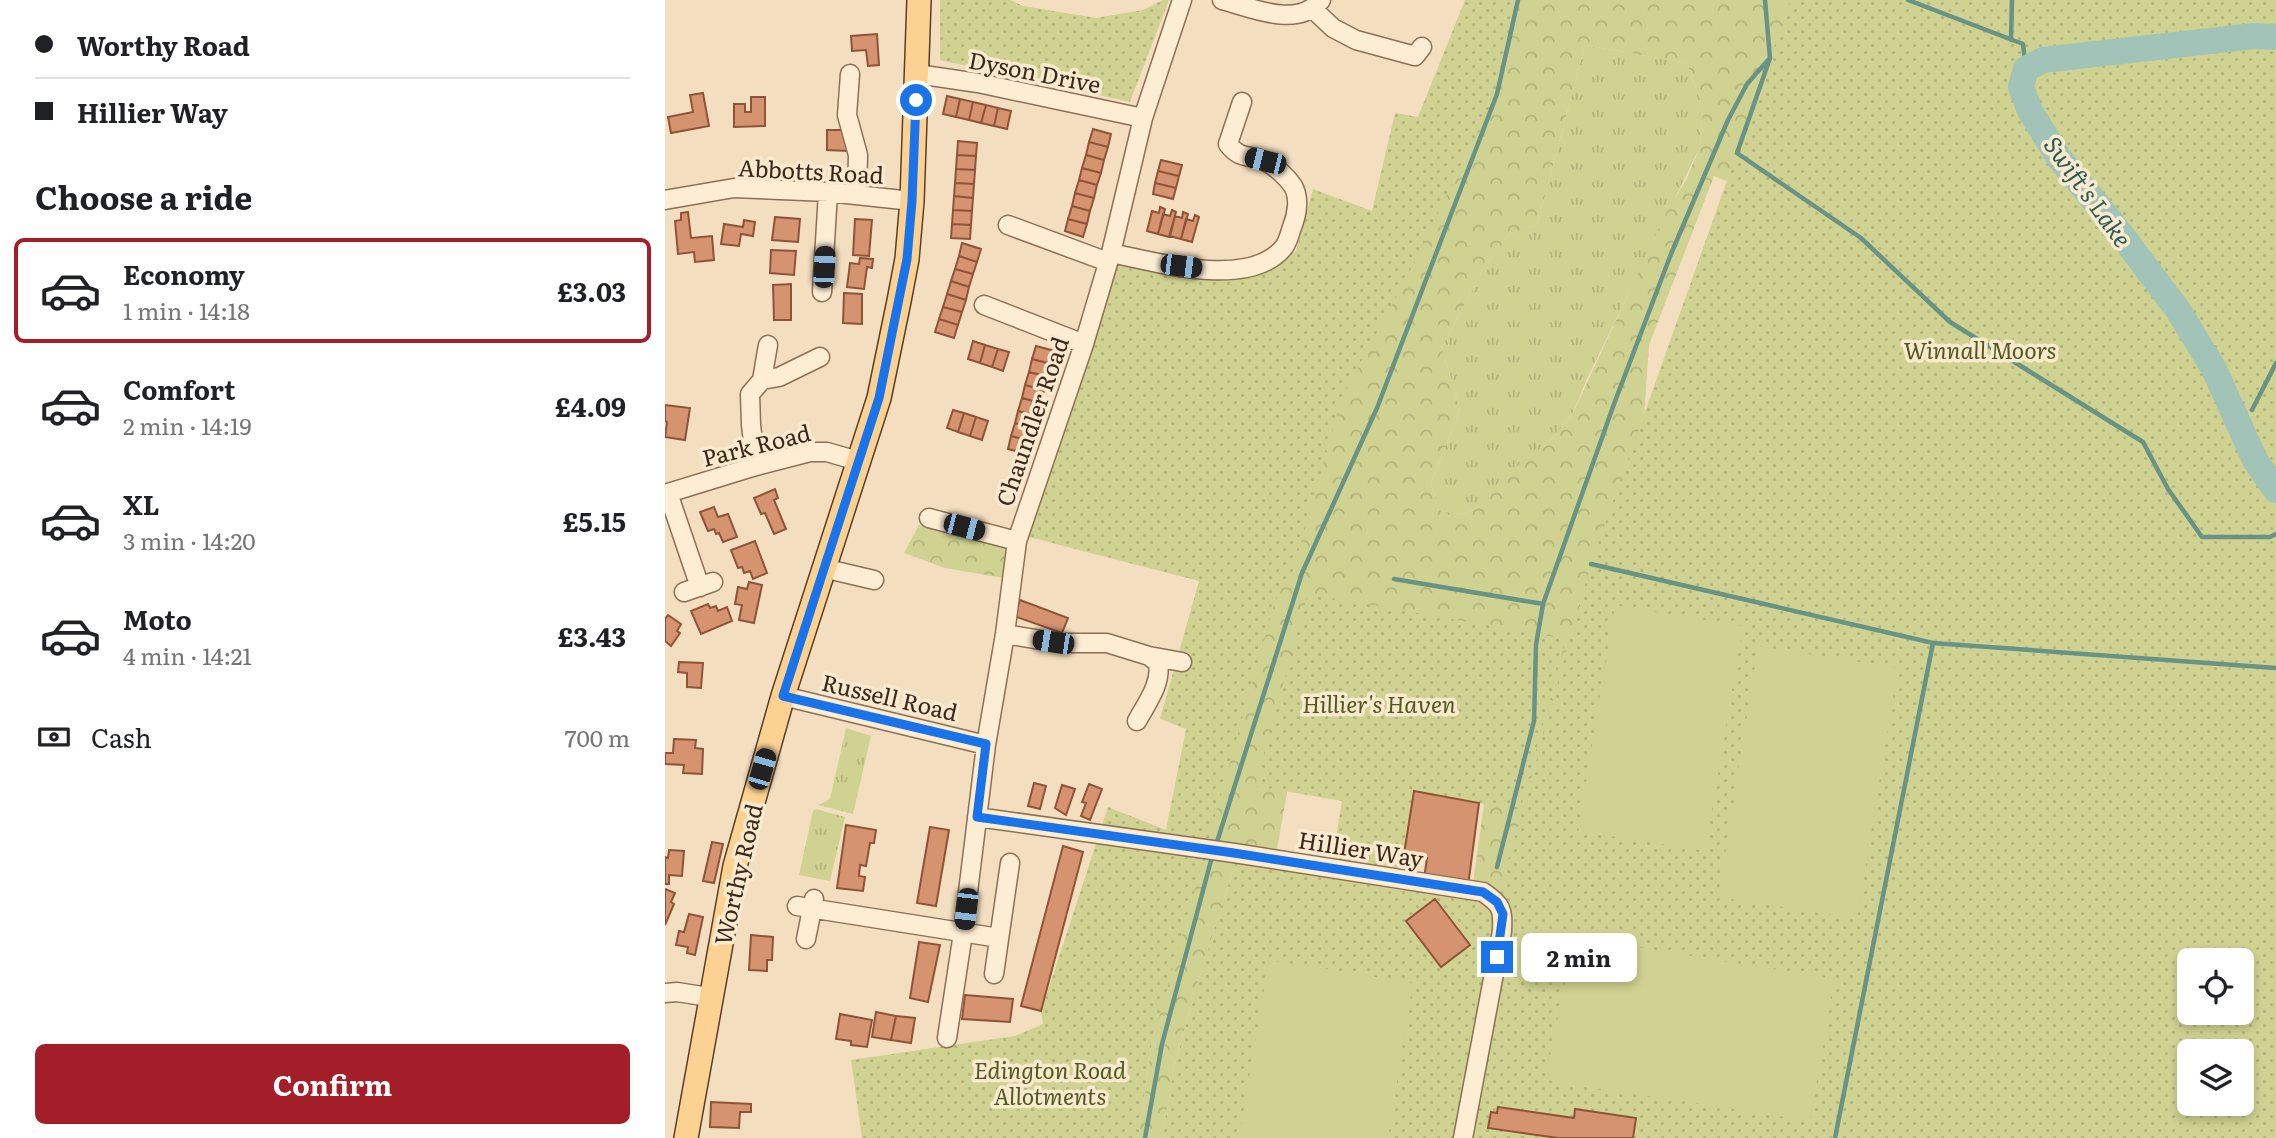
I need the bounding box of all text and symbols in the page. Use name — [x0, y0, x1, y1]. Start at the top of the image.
text: Worthy Road — [77, 25, 250, 64]
street label: Dyson Drive — [966, 42, 1104, 100]
route start — [900, 84, 932, 116]
text: Hillier Way — [77, 92, 228, 131]
water label: Swift's Lake — [2037, 128, 2141, 254]
car — [1243, 146, 1288, 176]
street label: Abbotts Road — [737, 149, 885, 191]
text: Choose a ride — [35, 172, 252, 220]
car — [813, 245, 836, 289]
car — [1159, 253, 1204, 279]
text: Economy — [123, 254, 245, 293]
icon: car — [39, 259, 102, 322]
text: £3.03 — [557, 271, 626, 310]
text: 1 min · 14:18 — [123, 293, 250, 327]
street label: Chaundler Road — [986, 332, 1076, 510]
park label: Winnall Moors — [1904, 332, 2056, 366]
text: Comfort — [123, 369, 235, 408]
icon: car — [39, 374, 102, 437]
text: £4.09 — [555, 386, 626, 425]
text: 2 min · 14:19 — [123, 408, 251, 442]
street label: Park Road — [698, 414, 814, 474]
text: XL — [123, 484, 160, 523]
icon: car — [39, 489, 102, 552]
text: £5.15 — [563, 501, 626, 540]
car — [941, 511, 988, 543]
text: 3 min · 14:20 — [123, 523, 256, 557]
text: Moto — [123, 599, 192, 638]
icon: car — [39, 604, 102, 667]
text: £3.43 — [558, 616, 626, 655]
car — [1031, 628, 1076, 656]
text: 4 min · 14:21 — [123, 638, 252, 672]
street label: Russell Road — [819, 664, 961, 728]
park label: Hillier's Haven — [1302, 686, 1456, 720]
text: Cash — [91, 717, 152, 756]
icon: cash — [35, 718, 73, 756]
text: 700 m — [565, 720, 630, 754]
car — [747, 746, 778, 792]
street label: Worthy Road — [704, 800, 770, 948]
street label: Hillier Way — [1296, 821, 1427, 875]
car — [954, 887, 979, 931]
callout: 2 min — [1521, 932, 1637, 982]
text: 2 min — [1547, 940, 1611, 974]
route end — [1481, 941, 1513, 973]
map controls — [2177, 948, 2254, 1116]
button: locate — [2177, 948, 2254, 1025]
button: layers — [2177, 1039, 2254, 1116]
button: Confirm — [35, 1044, 630, 1124]
park label: Edington Road Allotments — [974, 1052, 1127, 1112]

